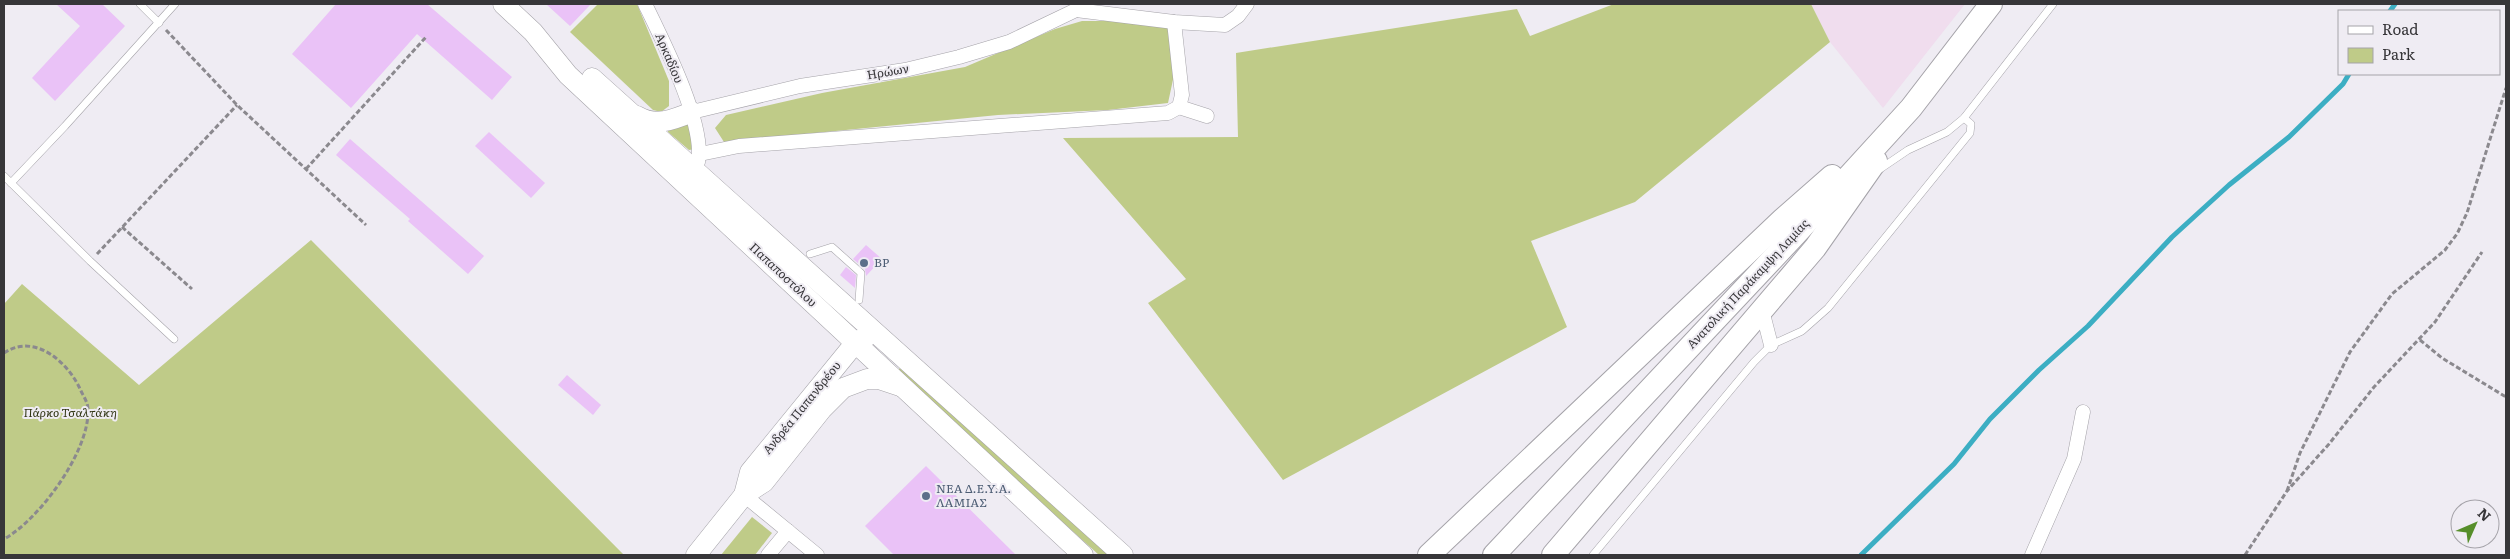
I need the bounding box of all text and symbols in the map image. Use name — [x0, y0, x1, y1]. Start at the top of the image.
legend — [2338, 10, 2500, 75]
text: Road — [2382, 17, 2418, 40]
street label: Αρκαδίου — [651, 30, 689, 85]
text: Park — [2382, 42, 2416, 65]
street label: Ηρώων — [865, 58, 910, 84]
street label: Ανατολική Παράκαμψη Λαμίας — [1682, 214, 1813, 352]
street label: Παπαποστόλου — [746, 238, 822, 310]
place label: BP — [874, 253, 889, 271]
marker: BP — [858, 257, 870, 269]
street label: Ανδρέα Παπανδρέου — [758, 357, 845, 458]
park label: Πάρκο Τσαλτάκη — [24, 403, 117, 421]
place label: ΝΕΑ Δ.Ε.Υ.Α. ΛΑΜΙΑΣ — [936, 479, 1011, 511]
marker: ΝΕΑ Δ.Ε.Υ.Α. ΛΑΜΙΑΣ — [920, 490, 932, 502]
north arrow — [2450, 499, 2500, 549]
text: N — [2474, 503, 2496, 526]

